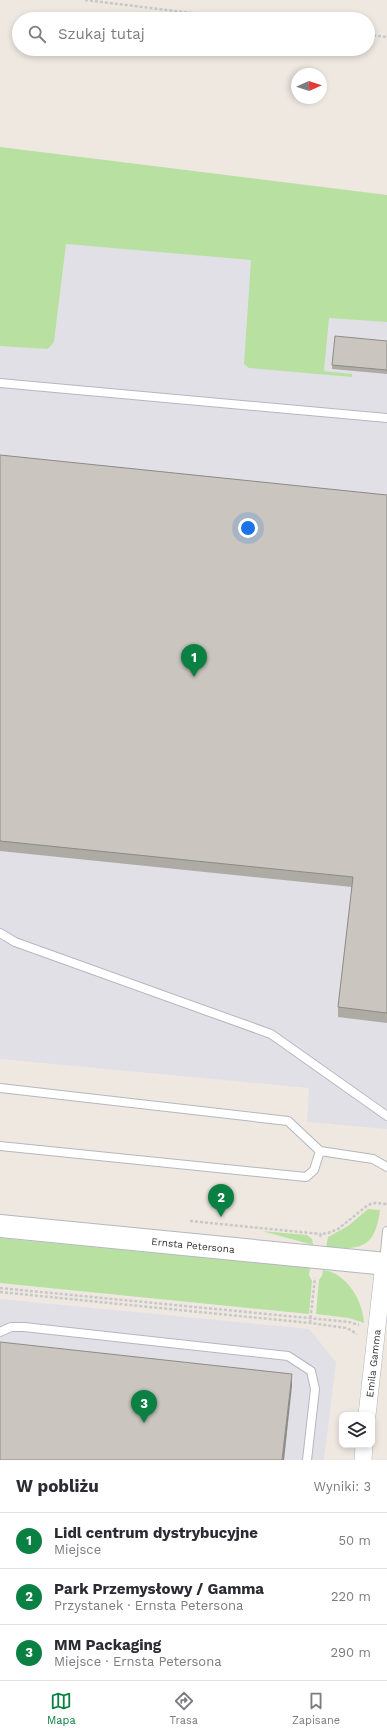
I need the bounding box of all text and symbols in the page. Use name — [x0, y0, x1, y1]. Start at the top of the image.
search box — [12, 12, 375, 56]
icon: search — [26, 23, 48, 45]
text: Szukaj tutaj — [58, 25, 145, 43]
north arrow — [291, 68, 327, 104]
your location — [238, 518, 258, 538]
pin: 1 — [181, 644, 207, 677]
pin: 2 — [208, 1184, 234, 1217]
street label: Ernsta Petersona — [151, 1236, 236, 1255]
street label: Emila Gamma — [364, 1329, 383, 1398]
pin: 3 — [131, 1390, 157, 1423]
map controls — [339, 1412, 375, 1448]
button: layers — [339, 1412, 375, 1448]
text: W pobliżu — [16, 1476, 99, 1496]
text: Wyniki: 3 — [314, 1479, 371, 1494]
text: Lidl centrum dystrybucyjne — [54, 1524, 258, 1542]
text: 1 — [26, 1533, 32, 1548]
text: 50 m — [339, 1533, 371, 1548]
text: Miejsce — [54, 1542, 101, 1557]
text: Park Przemysłowy / Gamma — [54, 1580, 264, 1598]
text: 2 — [25, 1589, 33, 1604]
text: 220 m — [331, 1589, 371, 1604]
text: Przystanek · Ernsta Petersona — [54, 1598, 243, 1613]
text: MM Packaging — [54, 1636, 161, 1654]
text: 3 — [25, 1645, 33, 1660]
text: 290 m — [330, 1645, 371, 1660]
text: Miejsce · Ernsta Petersona — [54, 1654, 222, 1669]
tab: Mapa — [47, 1690, 76, 1727]
tab: Trasa — [170, 1690, 198, 1727]
tab: Zapisane — [292, 1690, 340, 1727]

